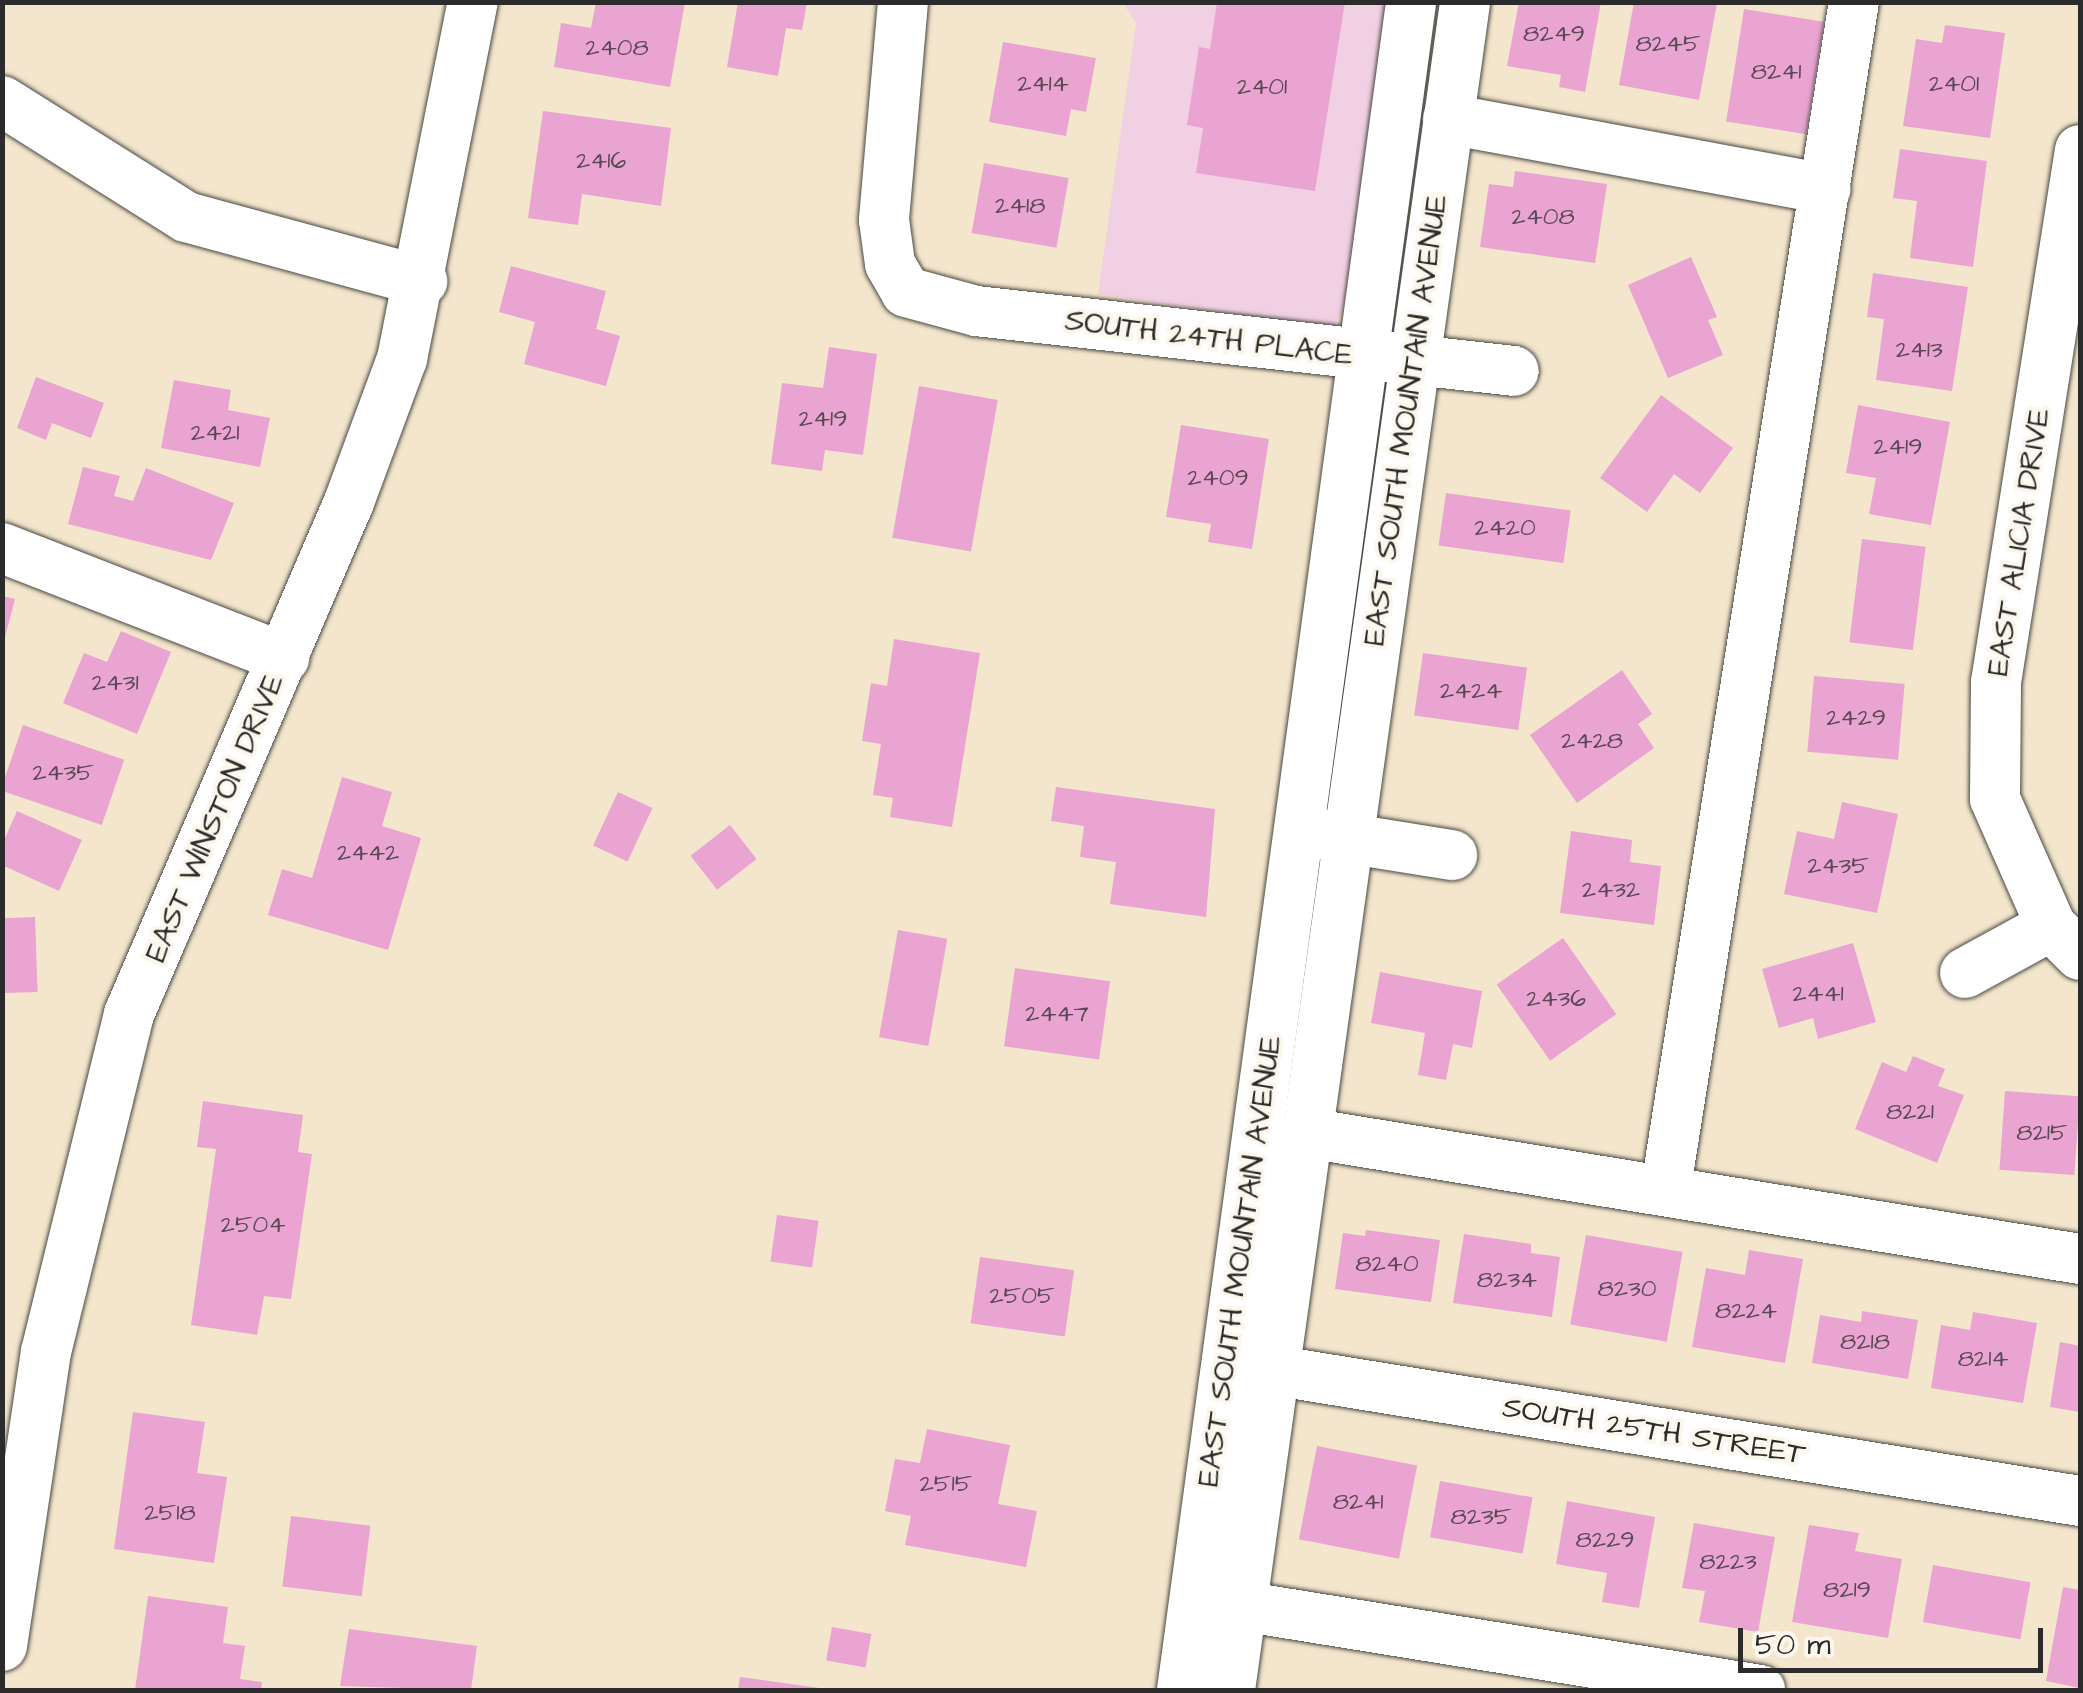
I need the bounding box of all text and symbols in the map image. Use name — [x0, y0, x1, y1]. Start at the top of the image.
house number: 8249 — [1523, 19, 1585, 49]
house number: 8245 — [1635, 29, 1701, 59]
house number: 2408 — [585, 33, 649, 63]
house number: 8241 — [1751, 57, 1801, 87]
house number: 2414 — [1017, 69, 1069, 99]
house number: 2401 — [1929, 69, 1979, 99]
house number: 2401 — [1237, 72, 1287, 102]
house number: 2416 — [576, 146, 626, 176]
house number: 2418 — [995, 191, 1045, 221]
street label: EAST SOUTH MOUNTAIN AVENUE — [1357, 192, 1455, 648]
house number: 2408 — [1511, 202, 1575, 232]
street label: SOUTH 24TH PLACE — [1063, 302, 1355, 374]
house number: 2413 — [1895, 335, 1943, 365]
house number: 2419 — [799, 404, 847, 434]
street label: EAST ALICIA DRIVE — [1980, 406, 2058, 678]
house number: 2421 — [191, 418, 239, 448]
house number: 2419 — [1874, 432, 1922, 462]
house number: 2409 — [1187, 463, 1249, 493]
house number: 2420 — [1474, 513, 1536, 543]
house number: 2431 — [91, 668, 139, 698]
street label: EAST WINSTON DRIVE — [138, 669, 292, 967]
house number: 2424 — [1440, 676, 1502, 706]
house number: 2429 — [1826, 703, 1886, 733]
house number: 2428 — [1561, 726, 1623, 756]
house number: 2435 — [32, 758, 94, 788]
house number: 2442 — [337, 838, 399, 868]
house number: 2435 — [1807, 851, 1869, 881]
house number: 2432 — [1582, 875, 1640, 905]
house number: 2441 — [1792, 979, 1844, 1009]
house number: 2436 — [1526, 984, 1586, 1014]
house number: 2447 — [1025, 999, 1089, 1029]
street label: EAST SOUTH MOUNTAIN AVENUE — [1191, 1033, 1289, 1489]
house number: 8221 — [1886, 1097, 1934, 1127]
house number: 8215 — [2016, 1118, 2068, 1148]
house number: 2504 — [221, 1210, 285, 1240]
house number: 8240 — [1355, 1249, 1419, 1279]
house number: 8234 — [1477, 1265, 1537, 1295]
house number: 8230 — [1597, 1274, 1657, 1304]
house number: 2505 — [989, 1281, 1055, 1311]
house number: 8224 — [1715, 1296, 1777, 1326]
house number: 8218 — [1840, 1327, 1890, 1357]
house number: 8214 — [1958, 1344, 2008, 1374]
street label: SOUTH 25TH STREET — [1500, 1389, 1808, 1473]
house number: 2515 — [920, 1469, 972, 1499]
house number: 8241 — [1333, 1487, 1383, 1517]
house number: 2518 — [144, 1498, 196, 1528]
house number: 8235 — [1451, 1502, 1511, 1532]
house number: 8229 — [1575, 1525, 1635, 1555]
house number: 8223 — [1699, 1547, 1757, 1577]
house number: 8219 — [1823, 1575, 1871, 1605]
scale bar — [1743, 1608, 2048, 1670]
text: 50 m — [1755, 1624, 1831, 1666]

